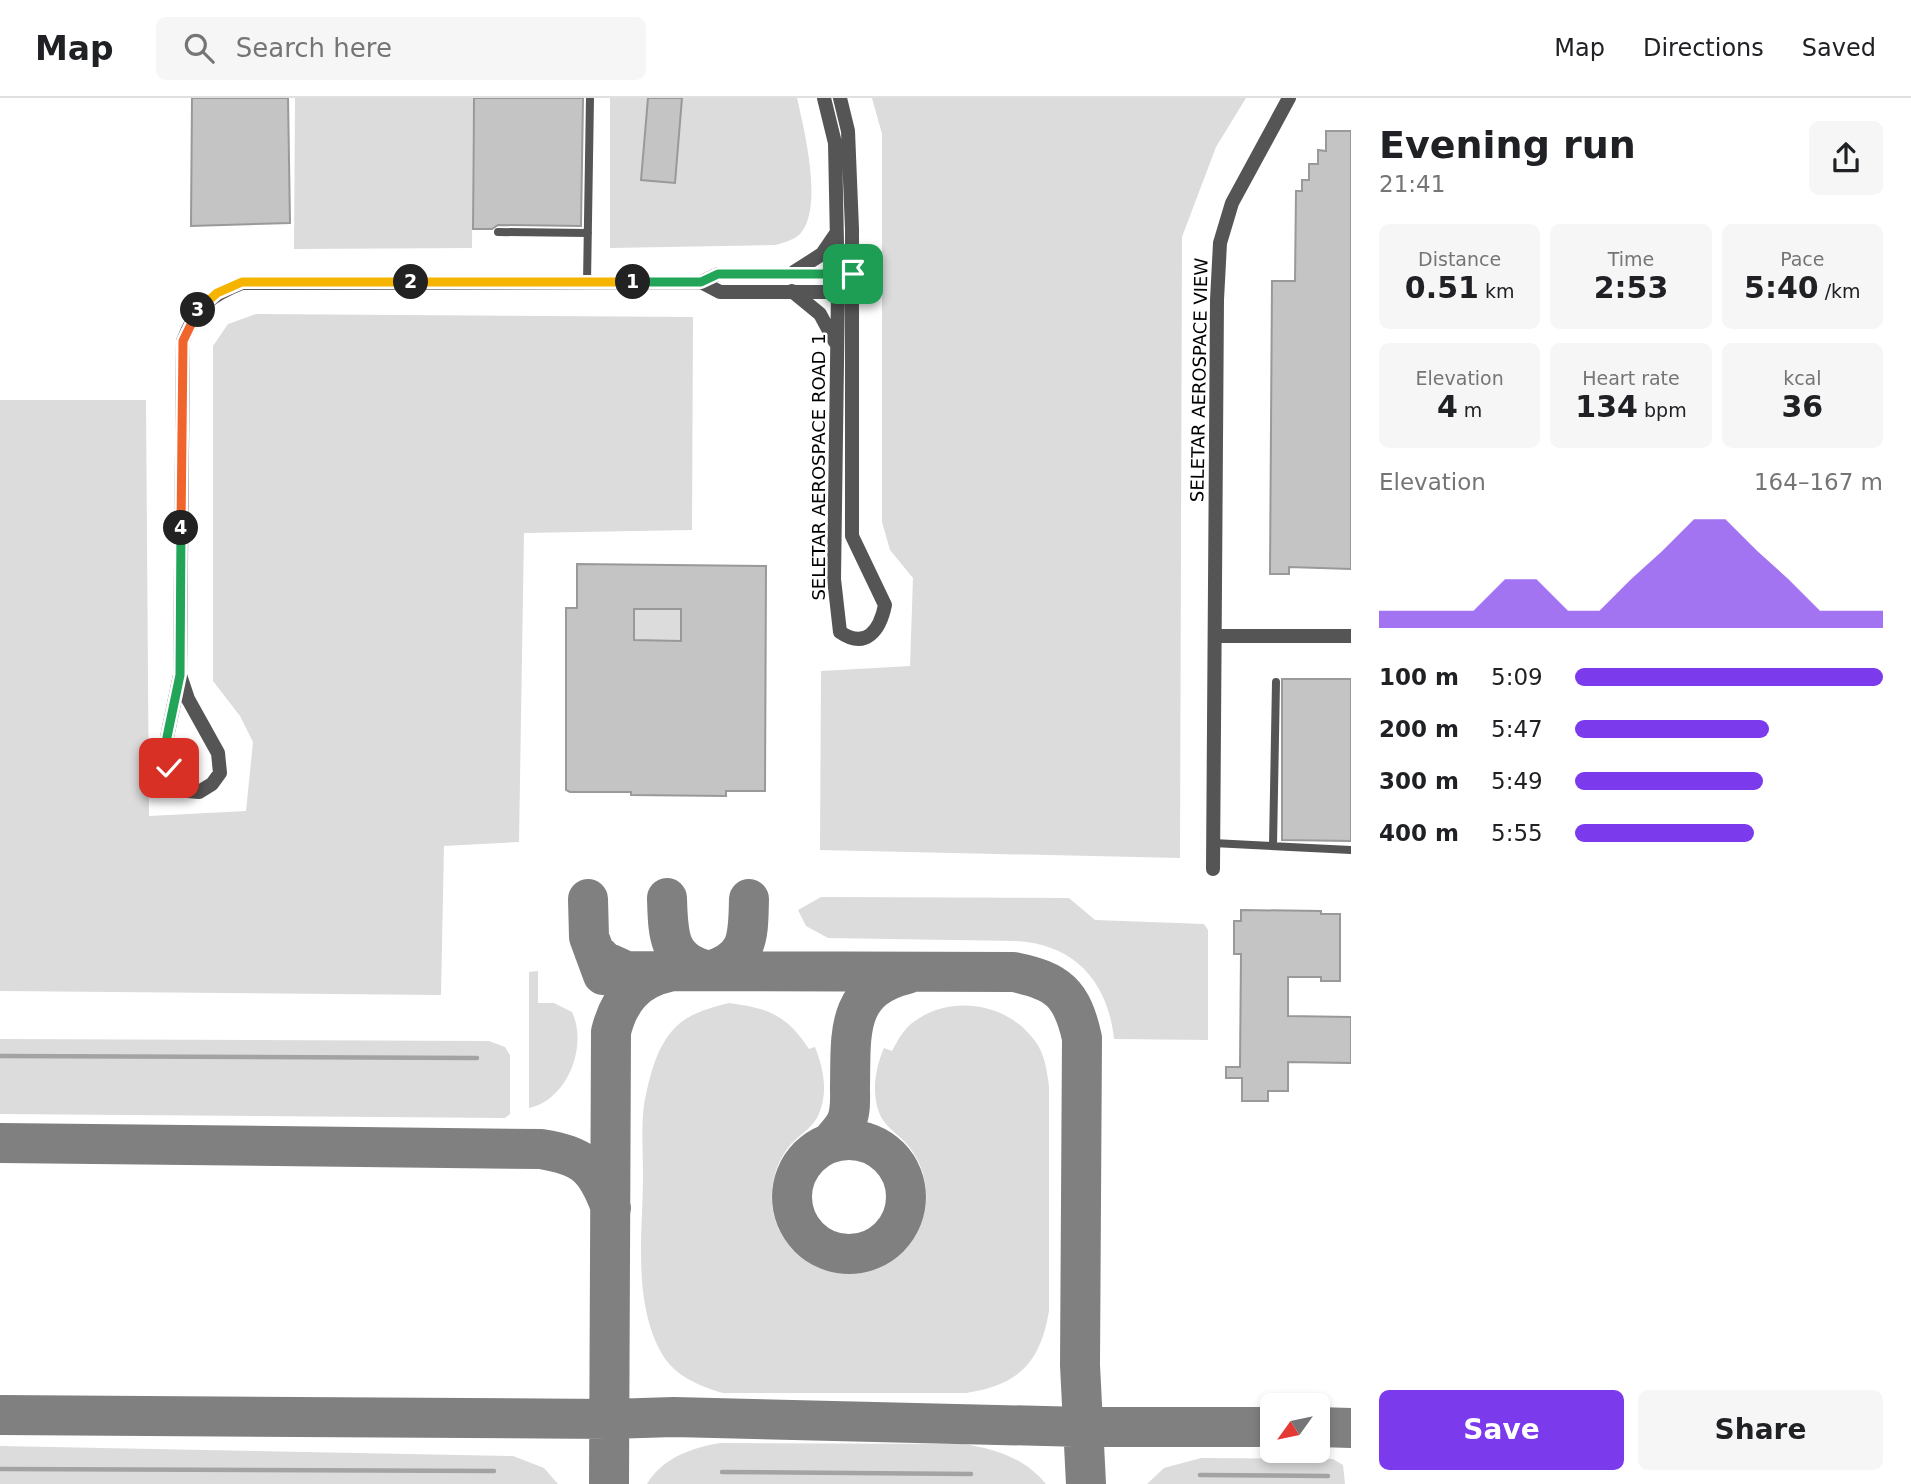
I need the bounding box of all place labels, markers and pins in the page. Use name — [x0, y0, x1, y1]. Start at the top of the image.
pin — [823, 244, 883, 304]
pin: 2 — [394, 264, 428, 300]
pin: 1 — [616, 264, 650, 300]
pin: 3 — [180, 292, 216, 328]
pin: 4 — [164, 510, 198, 546]
pin — [139, 738, 199, 798]

